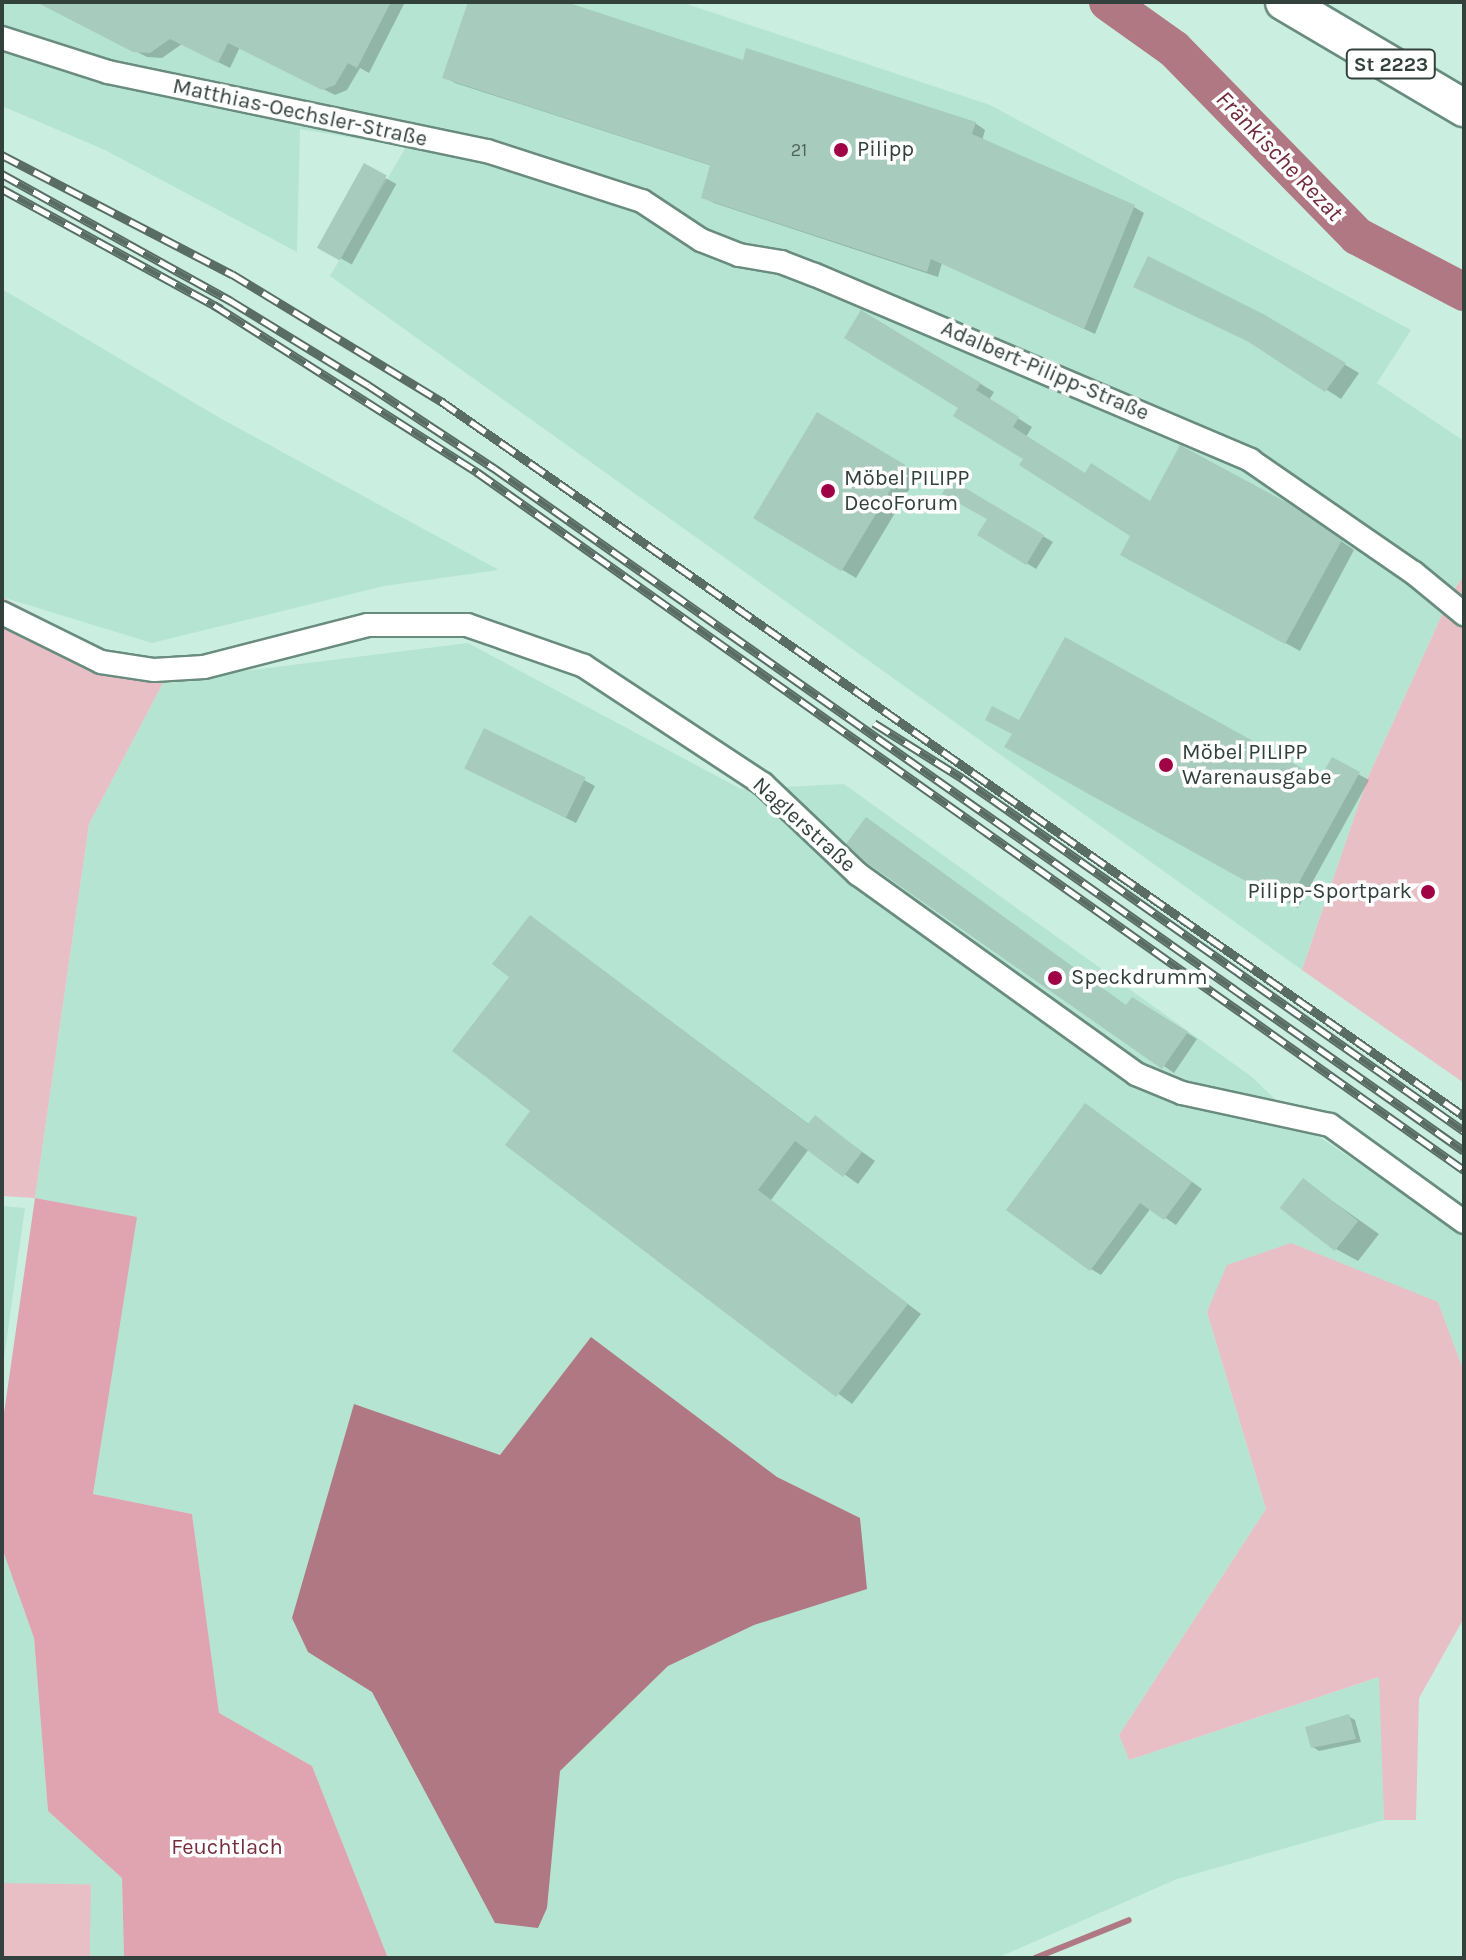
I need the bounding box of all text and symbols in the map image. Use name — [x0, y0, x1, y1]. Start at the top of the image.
road number: St 2223 — [1345, 48, 1437, 80]
street label: Matthias-Oechsler-Straße — [170, 73, 430, 153]
water label: Fränkische Rezat — [1210, 85, 1348, 227]
place label: Pilipp — [857, 137, 914, 163]
house number: 21 — [791, 139, 807, 161]
marker: Pilipp — [832, 141, 850, 159]
street label: Adalbert-Pilipp-Straße — [937, 315, 1153, 427]
place label: Möbel PILIPP DecoForum — [844, 465, 970, 516]
marker: Möbel PILIPP DecoForum — [819, 482, 837, 500]
place label: Möbel PILIPP Warenausgabe — [1182, 739, 1331, 790]
marker: Möbel PILIPP Warenausgabe — [1157, 756, 1175, 774]
street label: Naglerstraße — [747, 772, 861, 878]
place label: Pilipp-Sportpark — [1247, 879, 1412, 905]
marker: Pilipp-Sportpark — [1419, 883, 1437, 901]
place label: Speckdrumm — [1071, 965, 1208, 991]
marker: Speckdrumm — [1046, 969, 1064, 987]
park label: Feuchtlach — [171, 1835, 283, 1861]

